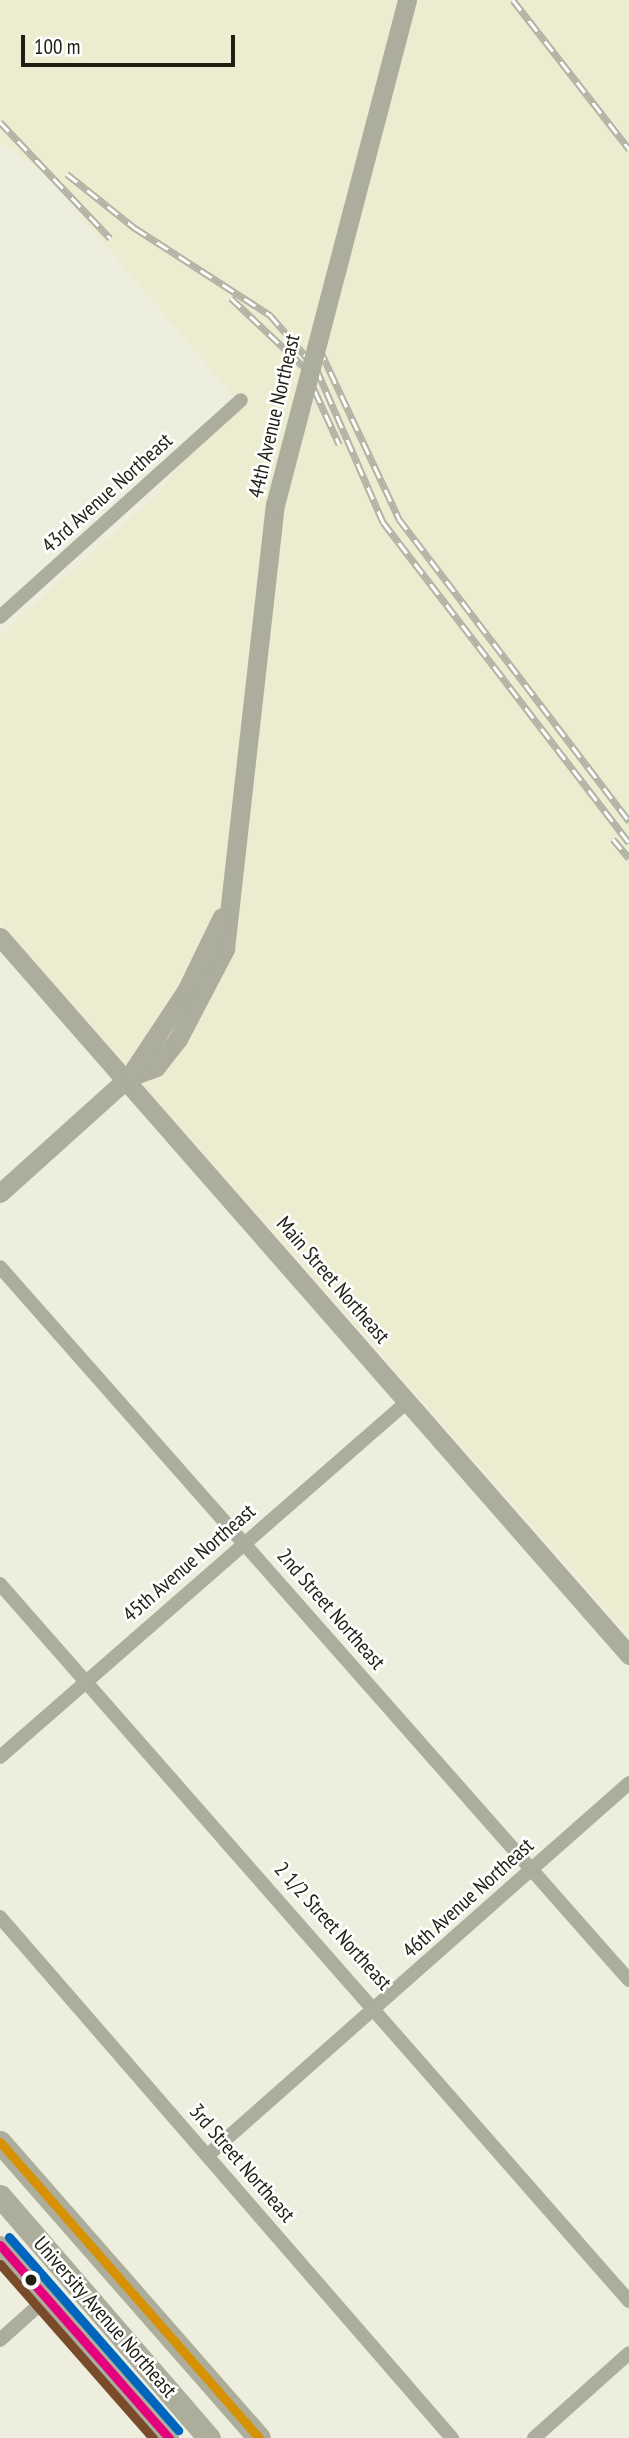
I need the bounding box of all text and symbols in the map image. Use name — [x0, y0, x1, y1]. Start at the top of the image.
scale bar — [24, 21, 238, 65]
text: 100 m — [34, 33, 80, 60]
street label: 44th Avenue Northeast — [243, 332, 305, 500]
street label: 43rd Avenue Northeast — [36, 428, 178, 558]
street label: Main Street Northeast — [271, 1212, 395, 1348]
street label: 45th Avenue Northeast — [118, 1499, 260, 1627]
street label: 2nd Street Northeast — [272, 1543, 390, 1675]
street label: 46th Avenue Northeast — [397, 1833, 539, 1963]
street label: 2 1/2 Street Northeast — [269, 1857, 397, 1995]
street label: 3rd Street Northeast — [184, 2099, 300, 2227]
street label: University Avenue Northeast — [28, 2231, 182, 2403]
unlabelled marker — [24, 2273, 38, 2287]

